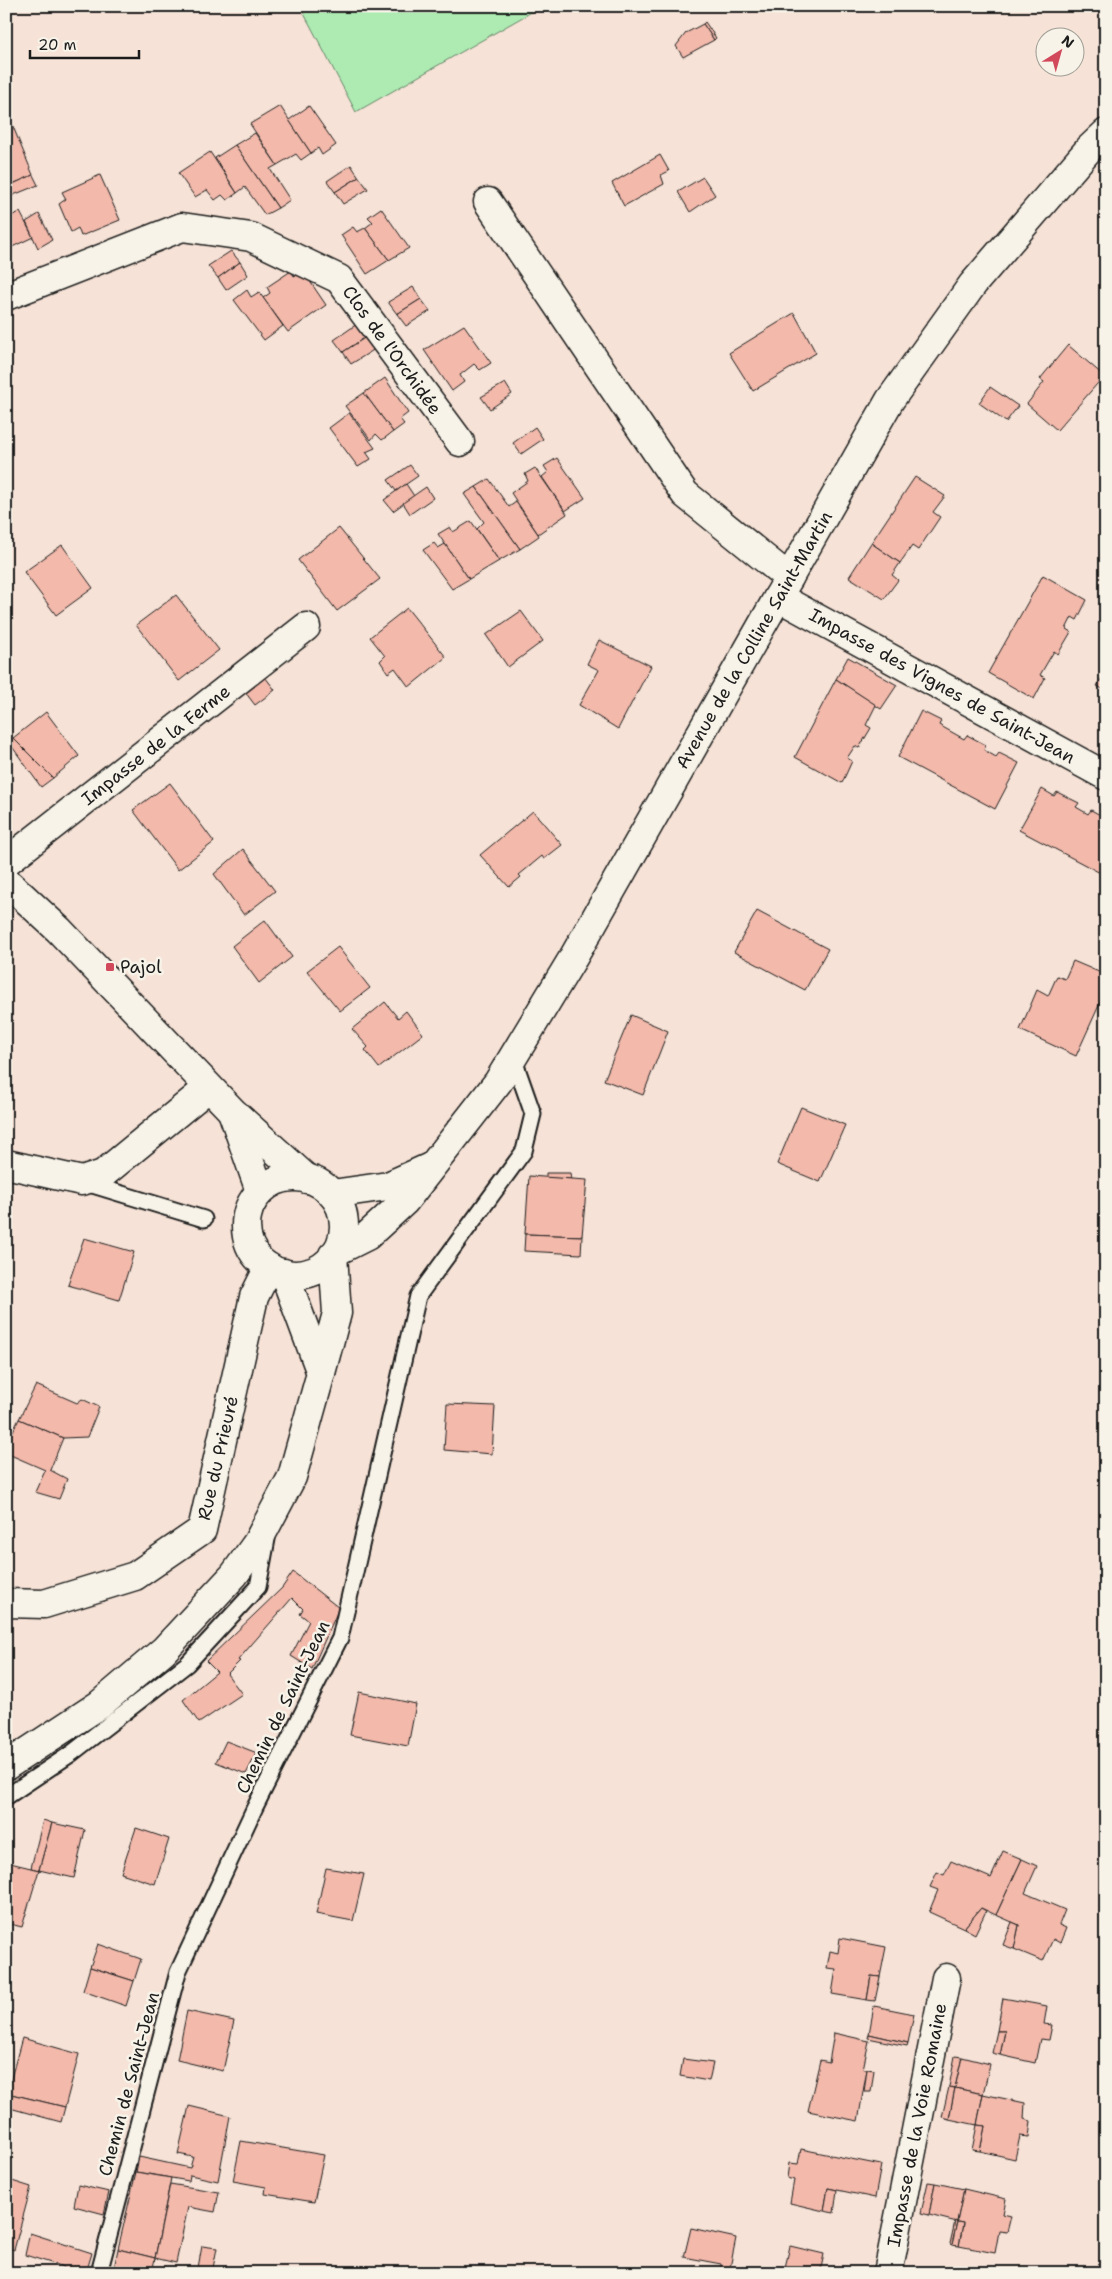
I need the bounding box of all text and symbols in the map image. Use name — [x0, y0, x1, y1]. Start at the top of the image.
scale bar — [30, 28, 139, 60]
north arrow — [1034, 28, 1084, 78]
text: N — [1058, 31, 1078, 52]
text: 20 m — [38, 35, 77, 55]
street label: Clos de l'Orchidée — [337, 281, 447, 419]
street label: Avenue de la Colline Saint-Martin — [670, 507, 838, 773]
street label: Impasse des Vignes de Saint-Jean — [805, 603, 1079, 769]
street label: Impasse de la Ferme — [77, 679, 235, 811]
place label: Pajol — [120, 955, 162, 979]
marker: Pajol — [104, 961, 116, 973]
street label: Rue du Prieuré — [192, 1393, 244, 1523]
street label: Chemin de Saint-Jean — [231, 1616, 335, 1798]
street label: Chemin de Saint-Jean — [93, 1989, 165, 2179]
street label: Impasse de la Voie Romaine — [882, 2001, 952, 2249]

